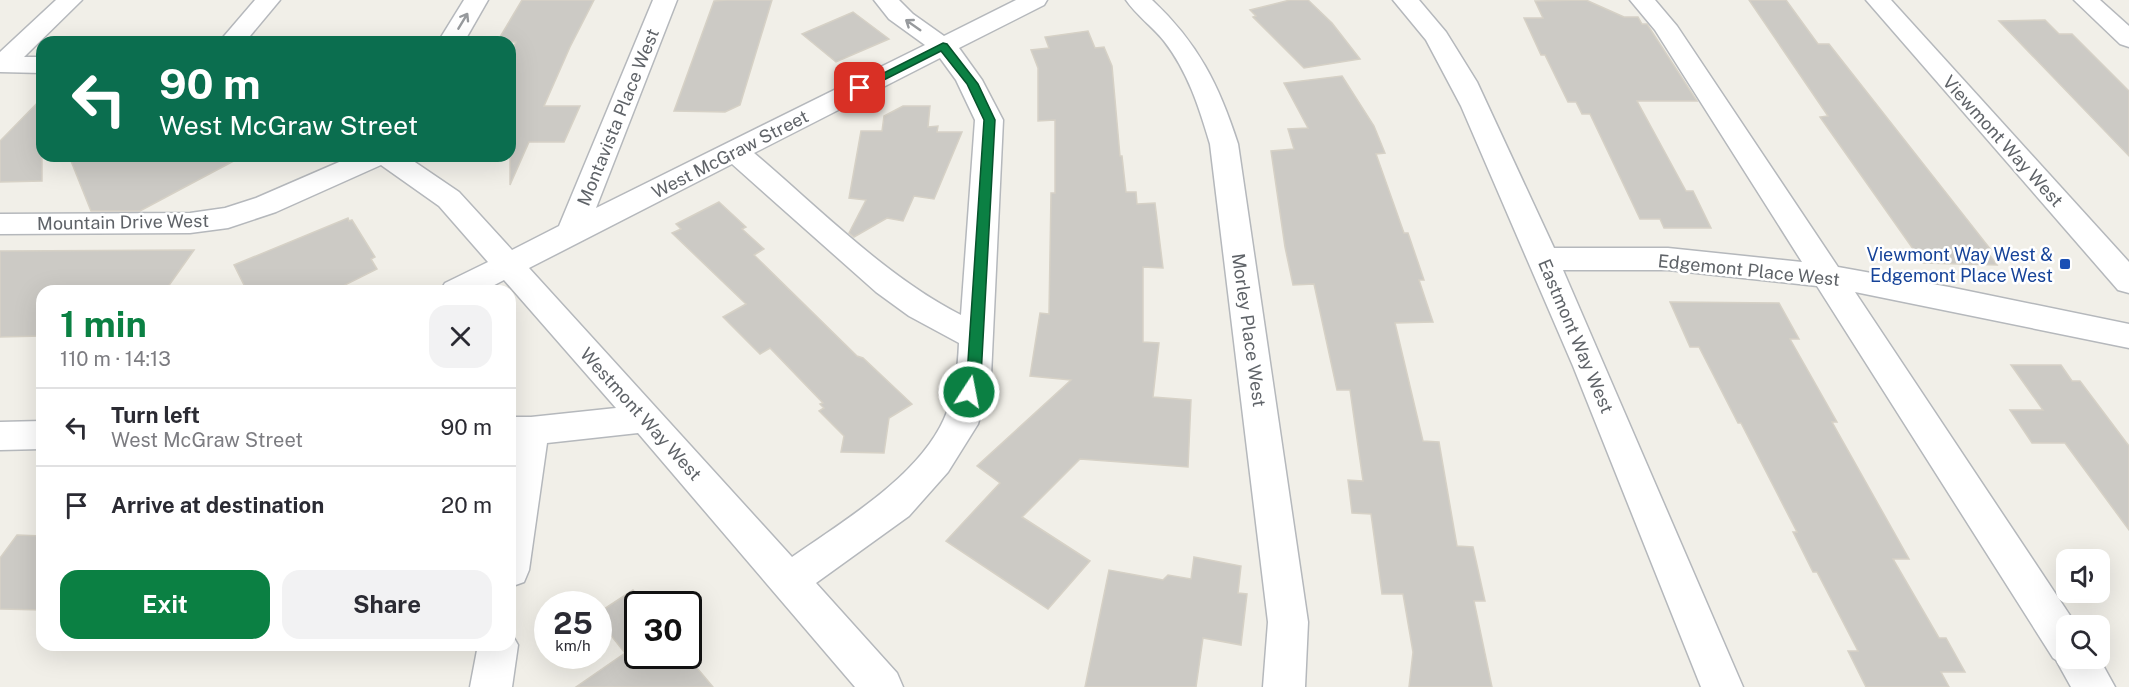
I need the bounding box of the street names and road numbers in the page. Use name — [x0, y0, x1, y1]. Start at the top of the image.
street label: Montavista Place West — [573, 25, 663, 209]
street label: Viewmont Way West — [1939, 71, 2067, 211]
street label: West McGraw Street — [648, 105, 812, 203]
street label: Mountain Drive West — [37, 210, 209, 234]
street label: Edgemont Place West — [1657, 250, 1841, 290]
street label: Morley Place West — [1228, 252, 1270, 408]
street label: Eastmont Way West — [1534, 256, 1618, 416]
street label: Westmont Way West — [576, 343, 706, 485]

